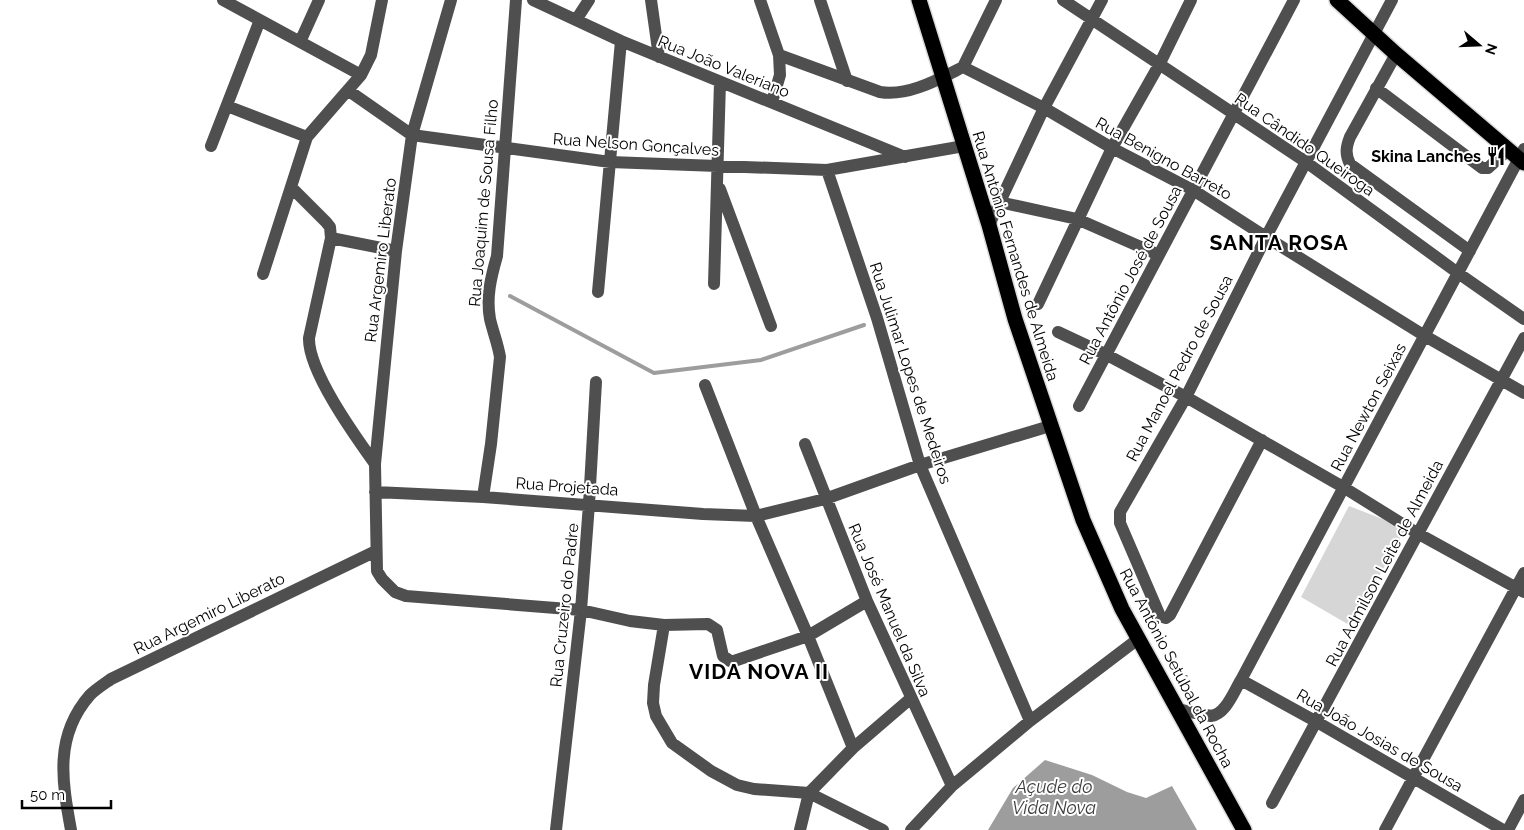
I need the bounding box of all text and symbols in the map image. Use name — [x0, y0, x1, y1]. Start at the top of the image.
north arrow — [1454, 20, 1504, 70]
street label: Rua João Valeriano — [655, 31, 792, 102]
text: N — [1482, 42, 1501, 57]
street label: Rua Cândido Queiroga — [1231, 89, 1378, 200]
street label: Rua Joaquim de Sousa Filho — [465, 98, 502, 308]
street label: Rua Benigno Barreto — [1092, 113, 1235, 204]
street label: Rua Nelson Gonçalves — [552, 129, 720, 160]
street label: Rua Antônio Fernandes de Almeida — [968, 129, 1063, 383]
restaurant icon: Skina Lanches — [1485, 145, 1507, 167]
place label: Skina Lanches — [1371, 147, 1481, 166]
street label: Rua Argemiro Liberato — [361, 177, 400, 344]
street label: Rua Antônio José de Sousa — [1075, 183, 1186, 368]
district label: SANTA ROSA — [1209, 230, 1349, 255]
street label: Rua Julimar Lopes de Medeiros — [866, 260, 955, 487]
street label: Rua Manoel Pedro de Sousa — [1122, 272, 1237, 465]
street label: Rua Newton Seixas — [1327, 340, 1410, 474]
street label: Rua Admilson Leite de Almeida — [1322, 457, 1447, 670]
street label: Rua Projetada — [515, 473, 619, 500]
street label: Rua José Manuel da Silva — [844, 521, 935, 700]
street label: Rua Cruzeiro do Padre — [546, 522, 583, 688]
street label: Rua Antônio Setúbal da Rocha — [1116, 565, 1237, 771]
street label: Rua Argemiro Liberato — [131, 569, 288, 658]
district label: VIDA NOVA II — [689, 659, 829, 684]
street label: Rua João Josias de Sousa — [1293, 685, 1466, 796]
water label: Açude do Vida Nova — [1012, 776, 1096, 818]
scale bar — [22, 778, 111, 810]
text: 50 m — [30, 786, 65, 804]

